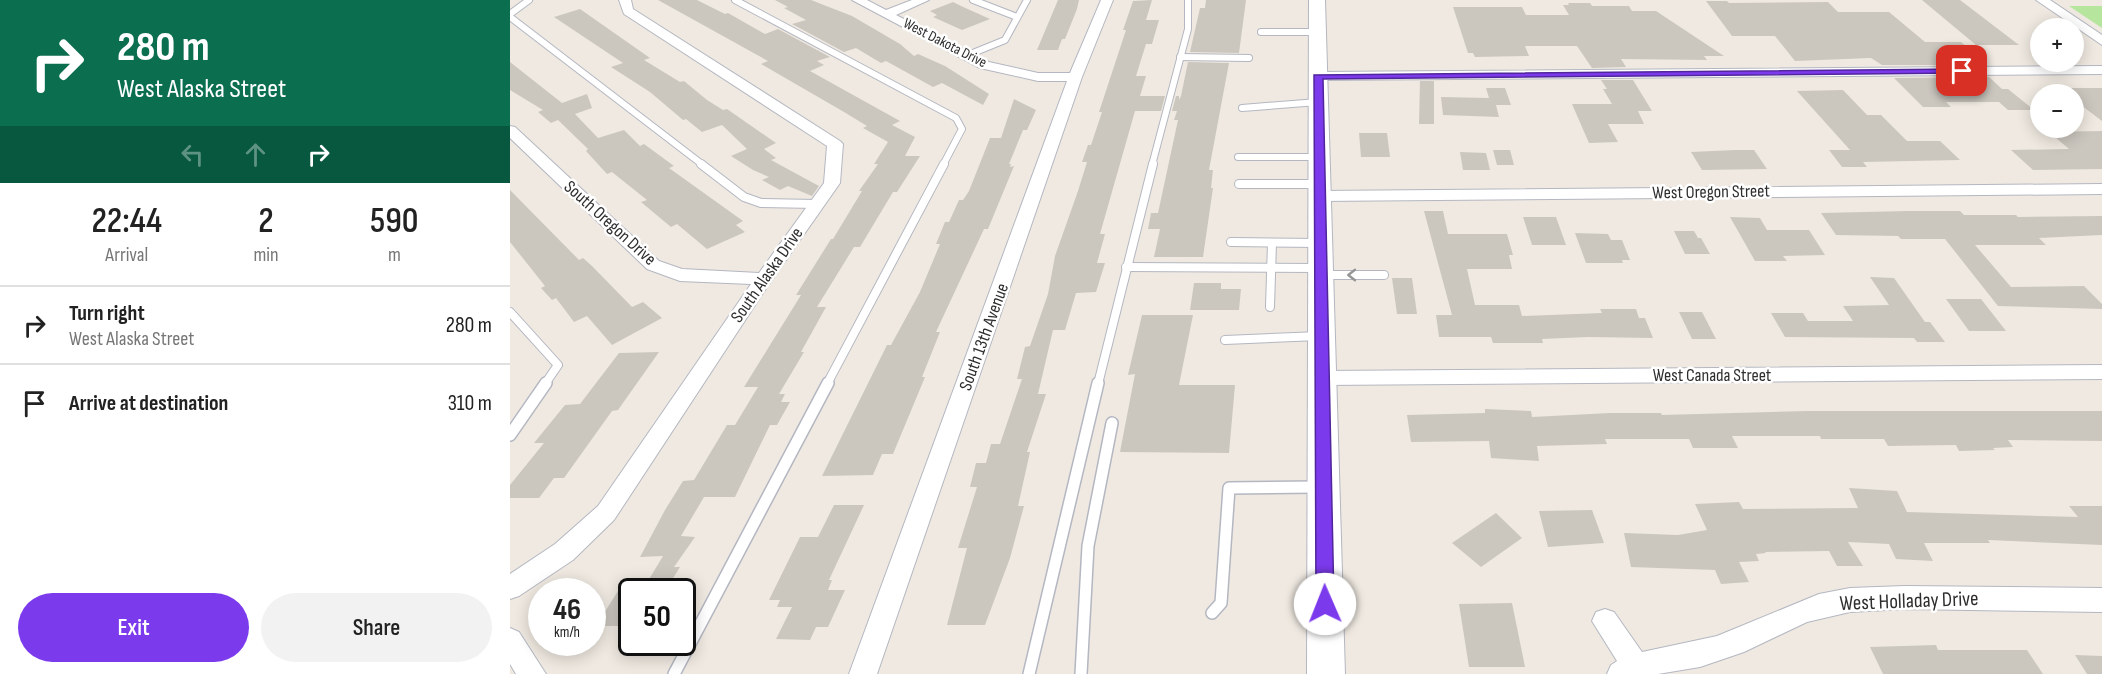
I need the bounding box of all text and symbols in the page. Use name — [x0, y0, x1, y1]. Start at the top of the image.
street label: West Dakota Drive — [900, 14, 990, 72]
map controls — [2030, 18, 2084, 138]
button: + — [2030, 18, 2084, 72]
text: 280 m — [117, 22, 210, 73]
icon: right — [18, 24, 96, 102]
pin — [1936, 45, 1987, 96]
icon: arrive — [1945, 54, 1978, 87]
text: West Alaska Street — [117, 73, 286, 105]
button: − — [2030, 84, 2084, 138]
icon: left — [176, 138, 209, 171]
icon: ahead — [239, 138, 272, 171]
icon: right — [302, 138, 335, 171]
street label: South Oregon Drive — [560, 176, 660, 270]
street label: West Oregon Street — [1652, 180, 1770, 204]
text: 22:44 — [91, 200, 162, 243]
text: 2 — [258, 200, 274, 243]
text: 590 — [370, 200, 419, 243]
street label: South Alaska Drive — [726, 223, 808, 327]
text: Arrival — [105, 243, 148, 267]
text: min — [253, 243, 279, 267]
text: m — [388, 243, 401, 267]
one-way arrow — [1348, 269, 1357, 281]
street label: South 13th Avenue — [955, 280, 1013, 394]
text: Turn right — [69, 300, 145, 327]
icon: right — [18, 309, 51, 342]
text: 280 m — [446, 312, 492, 339]
text: West Alaska Street — [69, 327, 194, 351]
street label: West Canada Street — [1653, 365, 1772, 386]
icon: arrive — [18, 387, 51, 420]
text: Arrive at destination — [69, 390, 228, 417]
text: 310 m — [448, 390, 492, 417]
position arrow — [1293, 572, 1357, 636]
speed limit sign: 50 — [618, 578, 696, 656]
street label: West Holladay Drive — [1839, 586, 1979, 616]
text: 46 — [553, 592, 581, 628]
button: Exit — [18, 593, 249, 662]
button: Share — [261, 593, 492, 662]
text: km/h — [554, 623, 580, 642]

